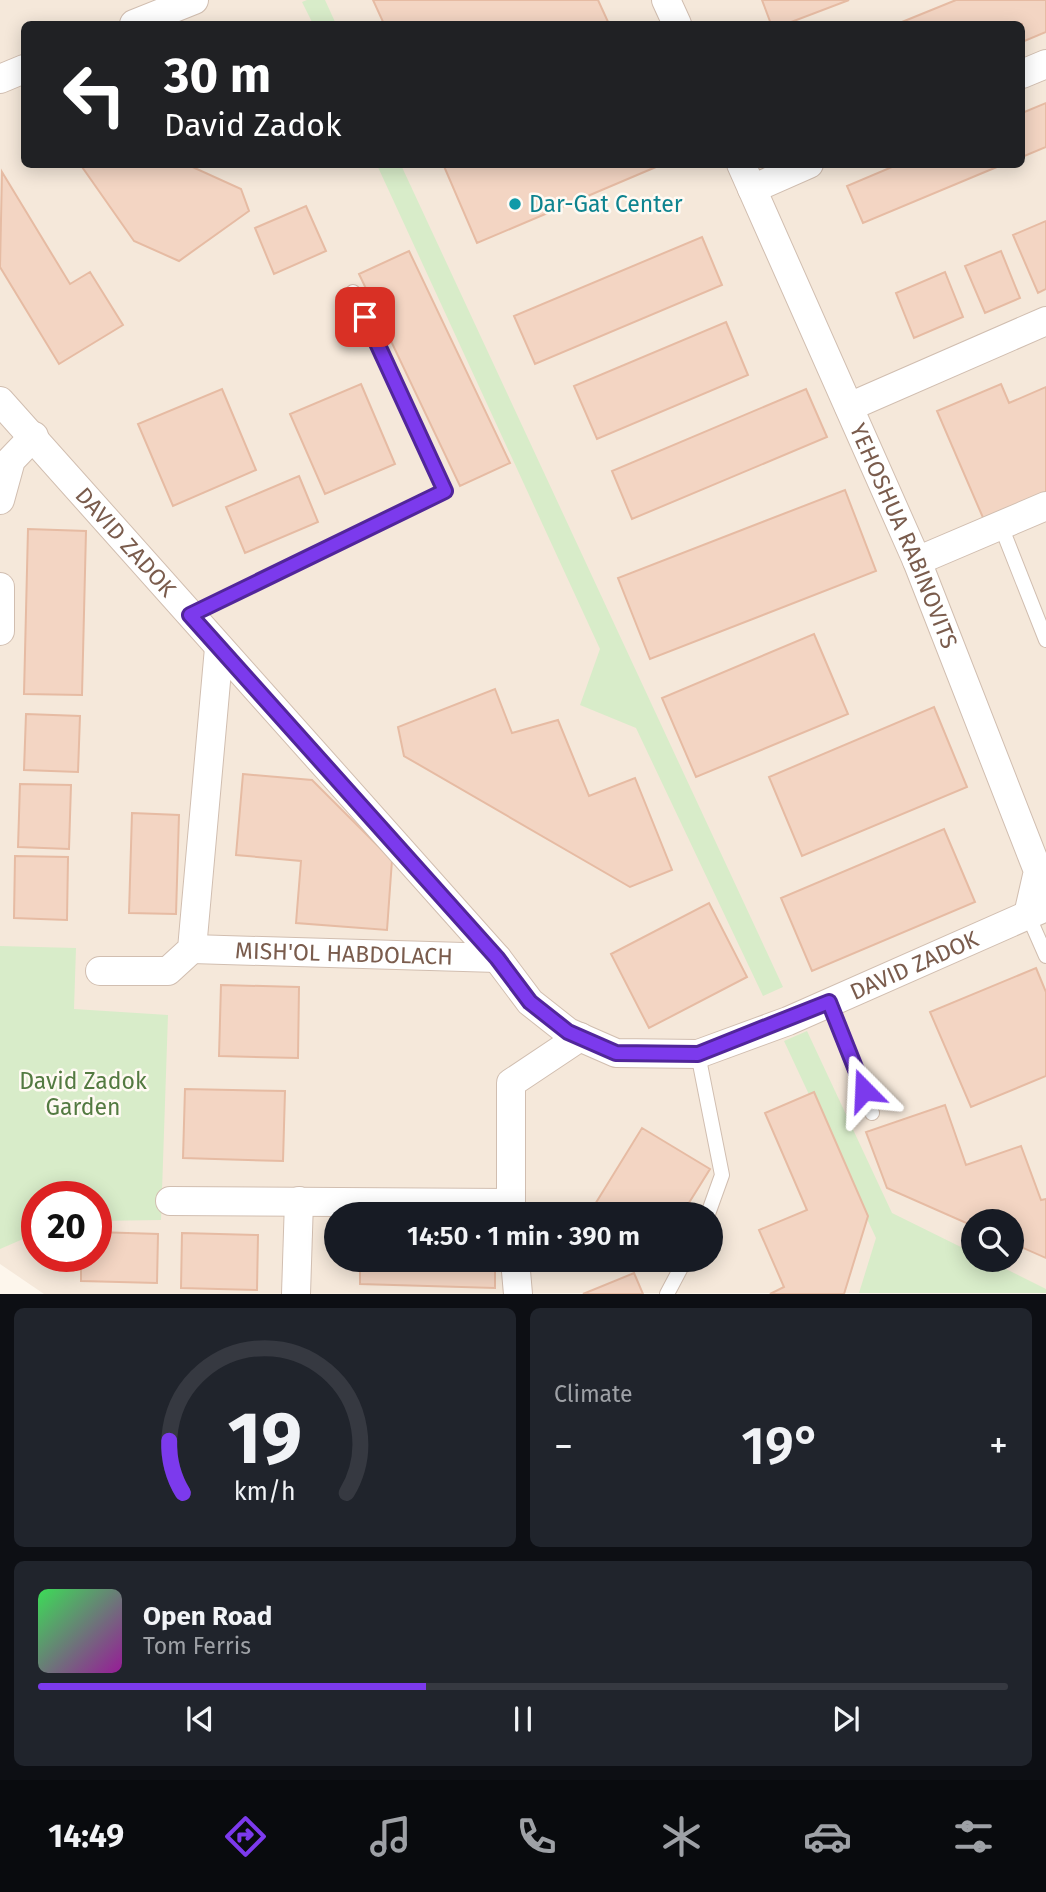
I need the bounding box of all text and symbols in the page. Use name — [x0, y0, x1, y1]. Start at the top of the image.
text: 30 m — [164, 46, 271, 105]
icon: left — [49, 49, 140, 140]
text: David Zadok — [164, 106, 341, 144]
place label: Dar-Gat Center — [529, 190, 683, 218]
marker: Dar-Gat Center — [507, 196, 523, 212]
pin — [335, 287, 395, 347]
icon: arrive — [346, 298, 384, 336]
street label: YEHOSHUA RABINOVITS — [844, 419, 964, 652]
street label: DAVID ZADOK — [70, 481, 182, 603]
street label: DAVID ZADOK — [846, 925, 983, 1006]
street label: MISH'OL HABDOLACH — [235, 936, 453, 971]
position arrow — [827, 1053, 901, 1127]
park label: David Zadok Garden — [19, 1067, 147, 1121]
speed limit sign: 20 — [21, 1181, 112, 1272]
map controls — [961, 1209, 1024, 1272]
button: search — [961, 1209, 1024, 1272]
text: 14:50 · 1 min · 390 m — [407, 1221, 640, 1252]
text: Climate — [554, 1380, 633, 1408]
text: 19 — [228, 1396, 302, 1483]
text: 19° — [741, 1415, 821, 1478]
text: − — [554, 1423, 573, 1469]
text: + — [989, 1423, 1008, 1469]
text: km/h — [234, 1477, 296, 1507]
text: Open Road — [143, 1601, 272, 1632]
text: Tom Ferris — [143, 1632, 251, 1660]
icon: previous — [181, 1700, 219, 1738]
icon: pause — [504, 1700, 542, 1738]
icon: next — [827, 1700, 865, 1738]
icon: directions — [221, 1812, 270, 1861]
icon: music — [366, 1812, 415, 1861]
icon: phone — [512, 1812, 561, 1861]
icon: climate — [657, 1812, 706, 1861]
icon: car — [803, 1812, 852, 1861]
icon: filters — [949, 1812, 998, 1861]
text: 14:49 — [48, 1817, 124, 1855]

